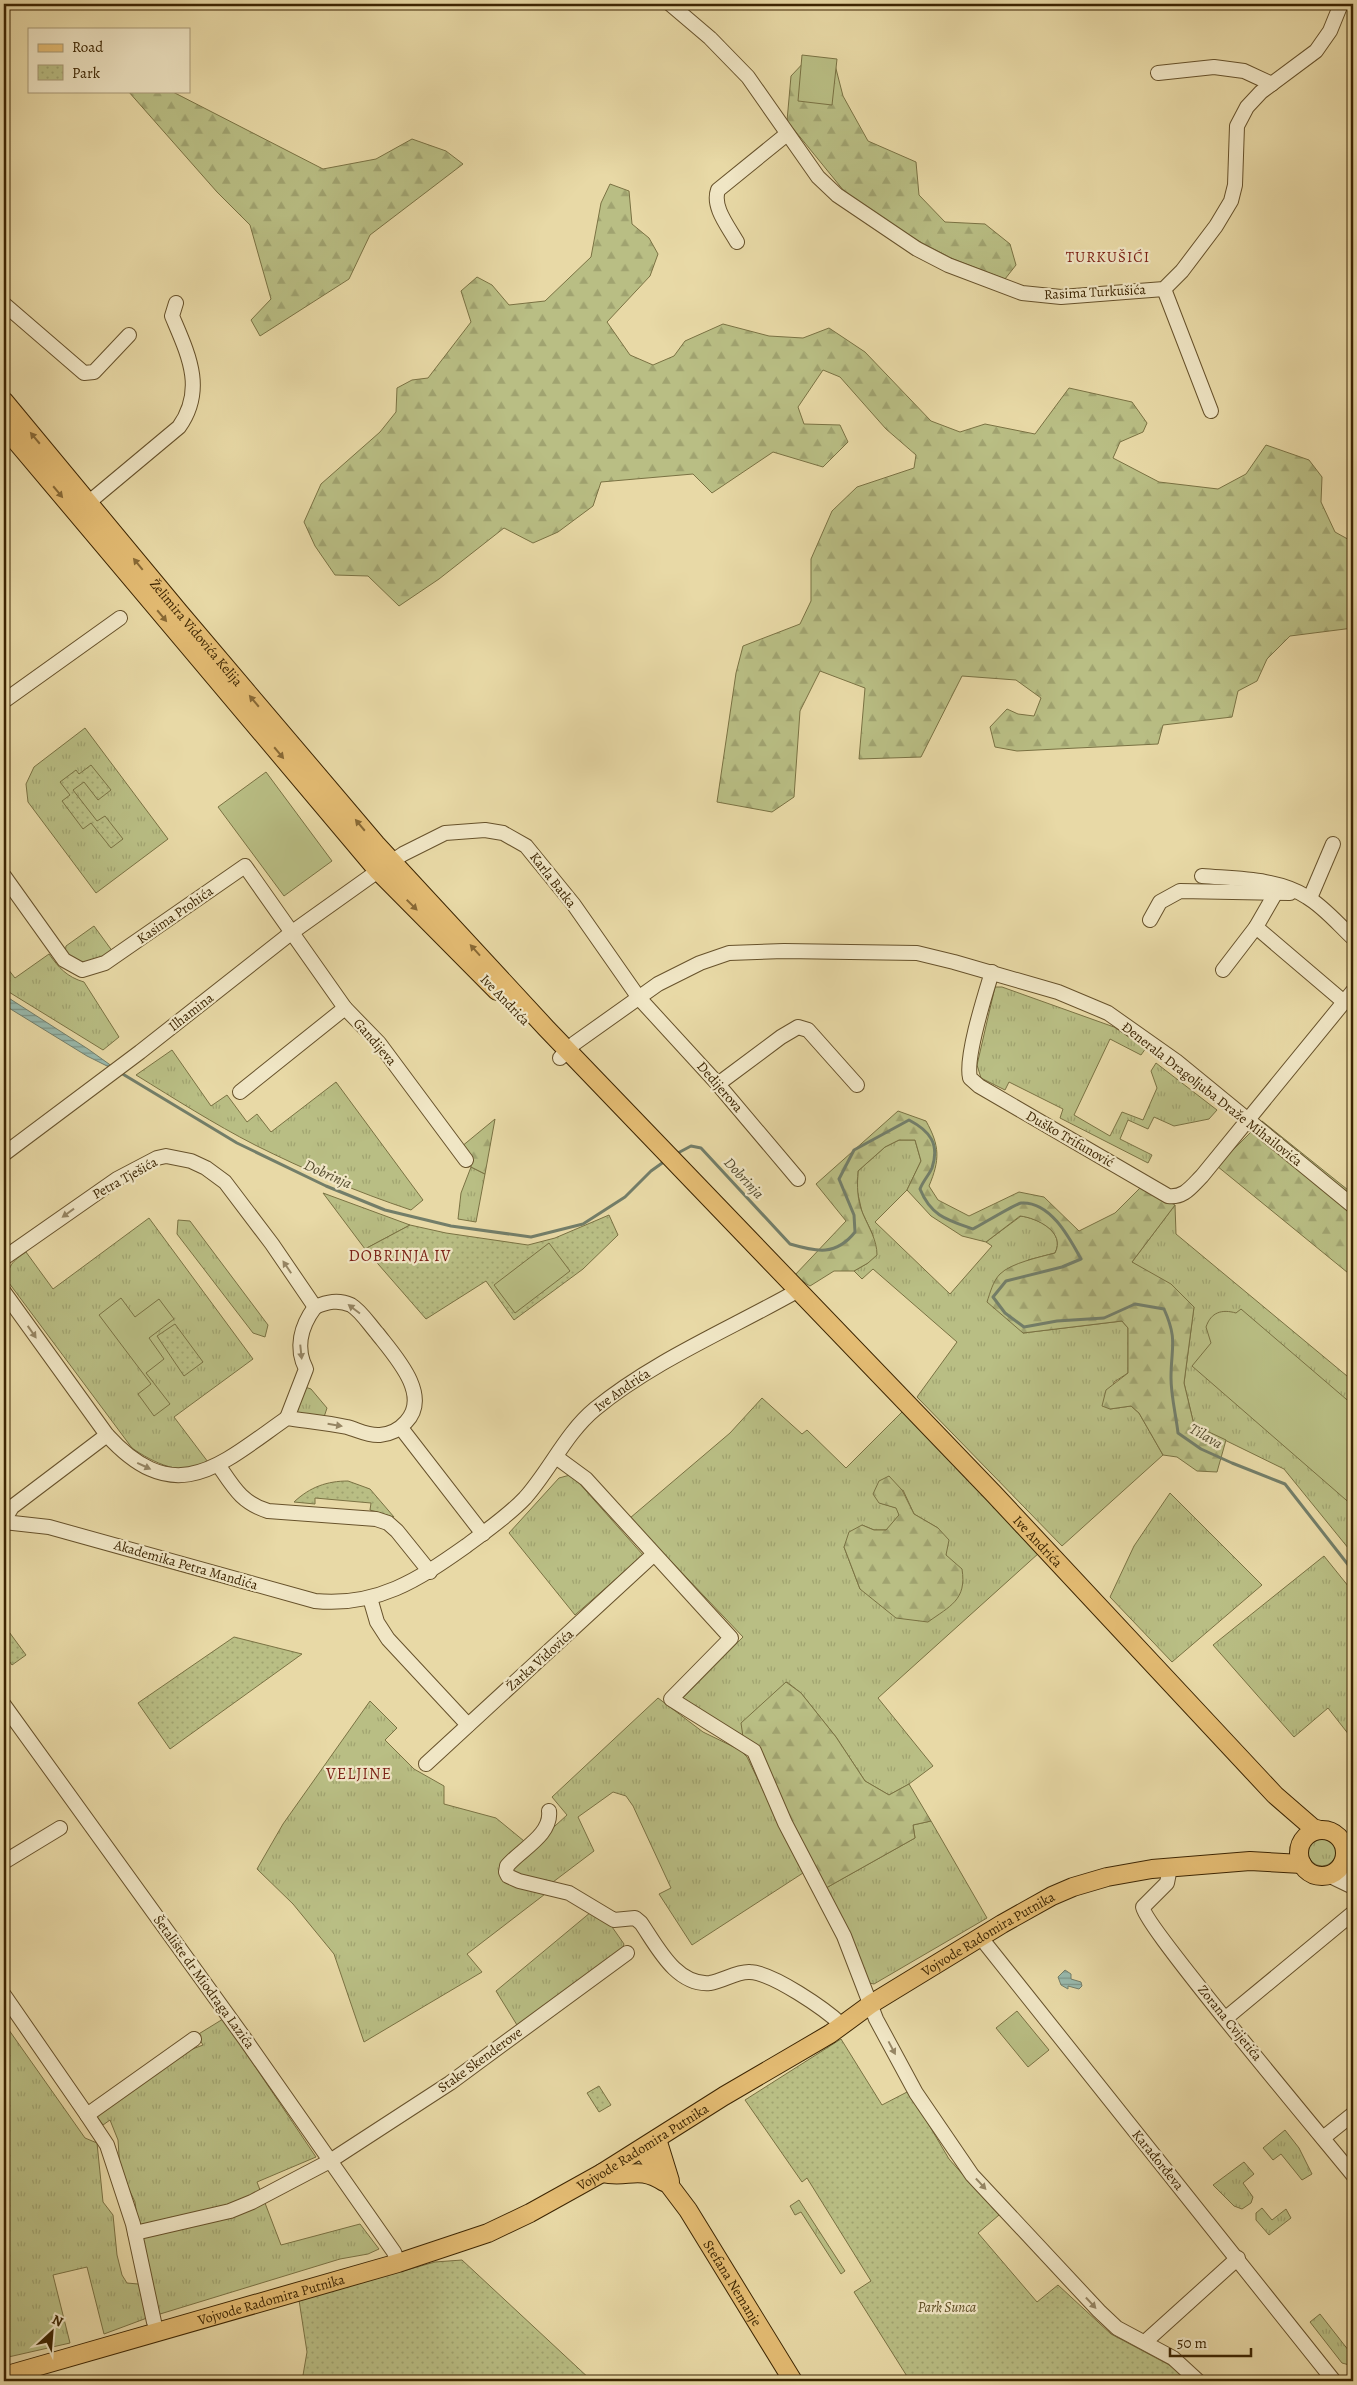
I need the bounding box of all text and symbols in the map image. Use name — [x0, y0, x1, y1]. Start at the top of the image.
legend — [28, 28, 190, 92]
text: Road — [72, 37, 104, 57]
text: Park — [72, 63, 101, 83]
district label: TURKUŠIĆI — [1066, 247, 1150, 267]
street label: Rasima Turkušića — [1044, 280, 1147, 304]
one-way arrow — [29, 432, 40, 445]
one-way arrow — [52, 485, 63, 498]
one-way arrow — [133, 558, 144, 571]
street label: Želimira Vidovića Kelija — [146, 575, 248, 690]
one-way arrow — [157, 609, 168, 622]
one-way arrow — [249, 695, 260, 708]
one-way arrow — [273, 746, 284, 759]
one-way arrow — [355, 818, 366, 831]
street label: Karla Batka — [525, 848, 581, 912]
street label: Kasima Prohića — [133, 881, 217, 948]
one-way arrow — [406, 899, 418, 911]
one-way arrow — [469, 945, 481, 957]
street label: Ive Andrića — [476, 970, 535, 1030]
street label: Ilhamina — [165, 988, 218, 1036]
street label: Gandijeva — [349, 1014, 401, 1070]
street label: Đenerala Dragoljuba Draže Mihailovića — [1118, 1017, 1307, 1171]
street label: Dedijerova — [693, 1057, 748, 1117]
street label: Duško Trifunović — [1022, 1106, 1118, 1172]
street label: Petra Tješića — [89, 1152, 161, 1204]
water label: Dobrinja — [720, 1153, 768, 1203]
water label: Dobrinja — [301, 1155, 355, 1193]
one-way arrow — [61, 1207, 74, 1217]
district label: DOBRINJA IV — [348, 1245, 452, 1267]
one-way arrow — [282, 1260, 292, 1274]
one-way arrow — [347, 1304, 361, 1314]
one-way arrow — [27, 1325, 37, 1339]
one-way arrow — [297, 1345, 305, 1361]
street label: Ive Andrića — [590, 1363, 654, 1416]
water label: Tilava — [1186, 1419, 1226, 1453]
one-way arrow — [327, 1422, 343, 1430]
one-way arrow — [137, 1462, 151, 1470]
street label: Ive Andrića — [1009, 1511, 1067, 1572]
street label: Akademika Petra Mandića — [111, 1535, 261, 1595]
street label: Žarka Vidovića — [502, 1624, 578, 1695]
district label: VELJINE — [325, 1763, 392, 1785]
street label: Vojvode Radomira Putnika — [917, 1887, 1058, 1981]
street label: Šetalište dr Miodraga Lazića — [149, 1911, 259, 2053]
street label: Zorana Cvijetića — [1193, 1981, 1267, 2065]
street label: Stake Skenderove — [434, 2023, 526, 2097]
one-way arrow — [888, 2041, 896, 2056]
street label: Vojvode Radomira Putnika — [572, 2098, 713, 2195]
street label: Karađorđeva — [1128, 2126, 1189, 2195]
one-way arrow — [975, 2177, 987, 2189]
street label: Stefana Nemanje — [699, 2236, 767, 2330]
street label: Vojvode Radomira Putnika — [195, 2269, 347, 2330]
one-way arrow — [1085, 2297, 1097, 2309]
park label: Park Sunca — [918, 2298, 977, 2317]
north arrow — [28, 2308, 78, 2358]
text: N — [49, 2310, 66, 2332]
scale bar — [1170, 2325, 1251, 2357]
text: 50 m — [1177, 2333, 1207, 2353]

